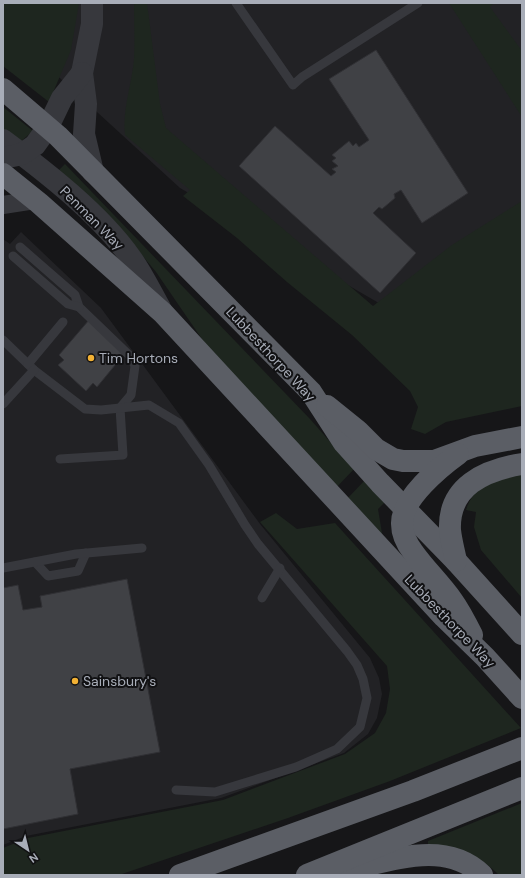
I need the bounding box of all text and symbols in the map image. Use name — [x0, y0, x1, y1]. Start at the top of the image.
street label: Penman Way — [56, 182, 128, 254]
street label: Lubbesthorpe Way — [222, 303, 320, 405]
place label: Tim Hortons — [99, 349, 178, 367]
marker: Tim Hortons — [86, 353, 96, 363]
street label: Lubbesthorpe Way — [401, 570, 499, 672]
place label: Sainsbury's — [83, 672, 156, 690]
marker: Sainsbury's — [70, 676, 80, 686]
north arrow — [8, 830, 48, 870]
text: N — [26, 850, 41, 866]

